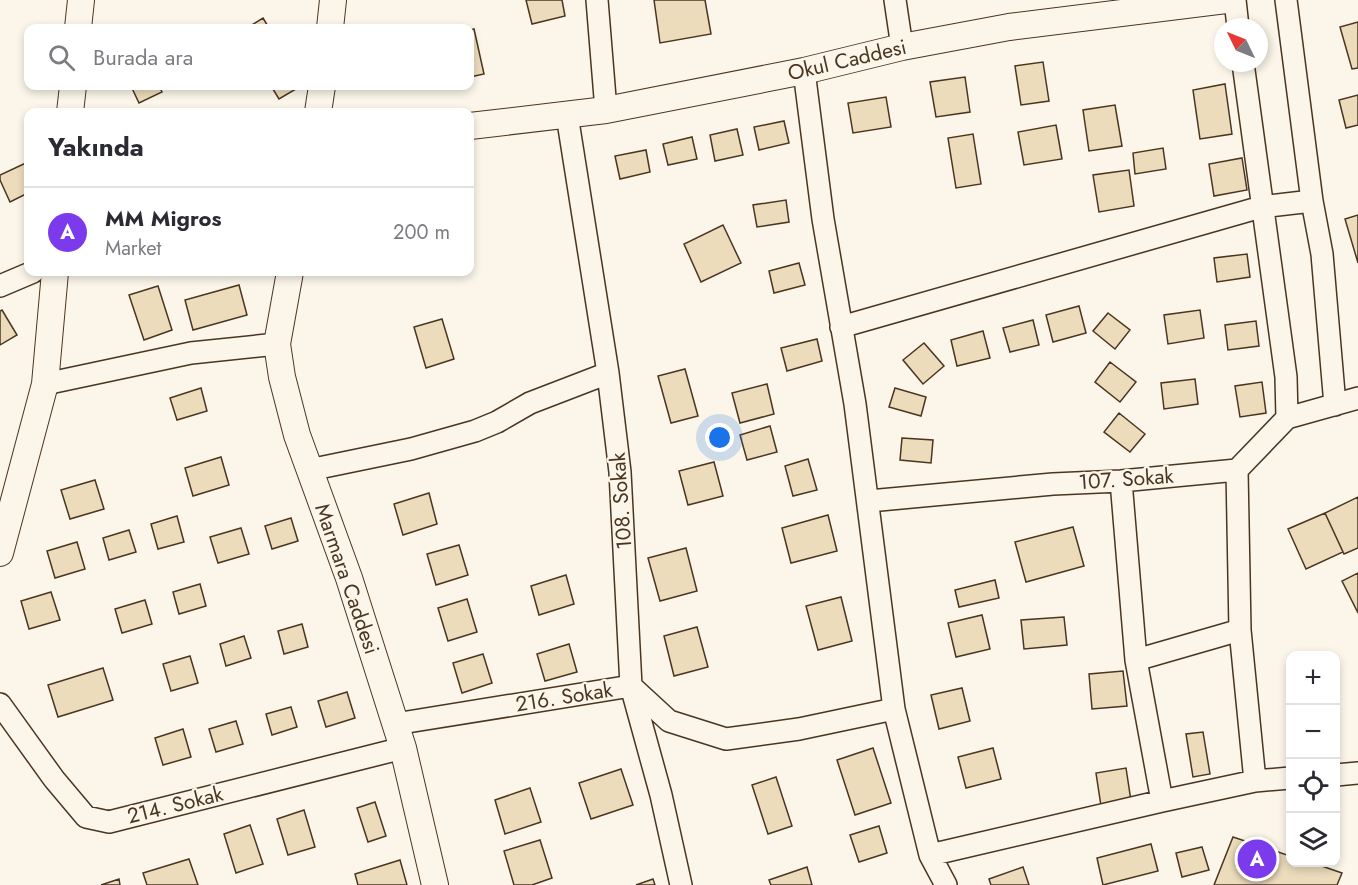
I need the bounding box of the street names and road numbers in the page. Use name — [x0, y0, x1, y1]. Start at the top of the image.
street label: Okul Caddesi — [785, 32, 909, 88]
street label: 108. Sokak — [603, 451, 639, 551]
street label: 107. Sokak — [1077, 461, 1175, 497]
street label: Marmara Caddesi — [307, 500, 387, 658]
street label: 216. Sokak — [513, 674, 615, 719]
street label: 214. Sokak — [124, 778, 227, 831]

